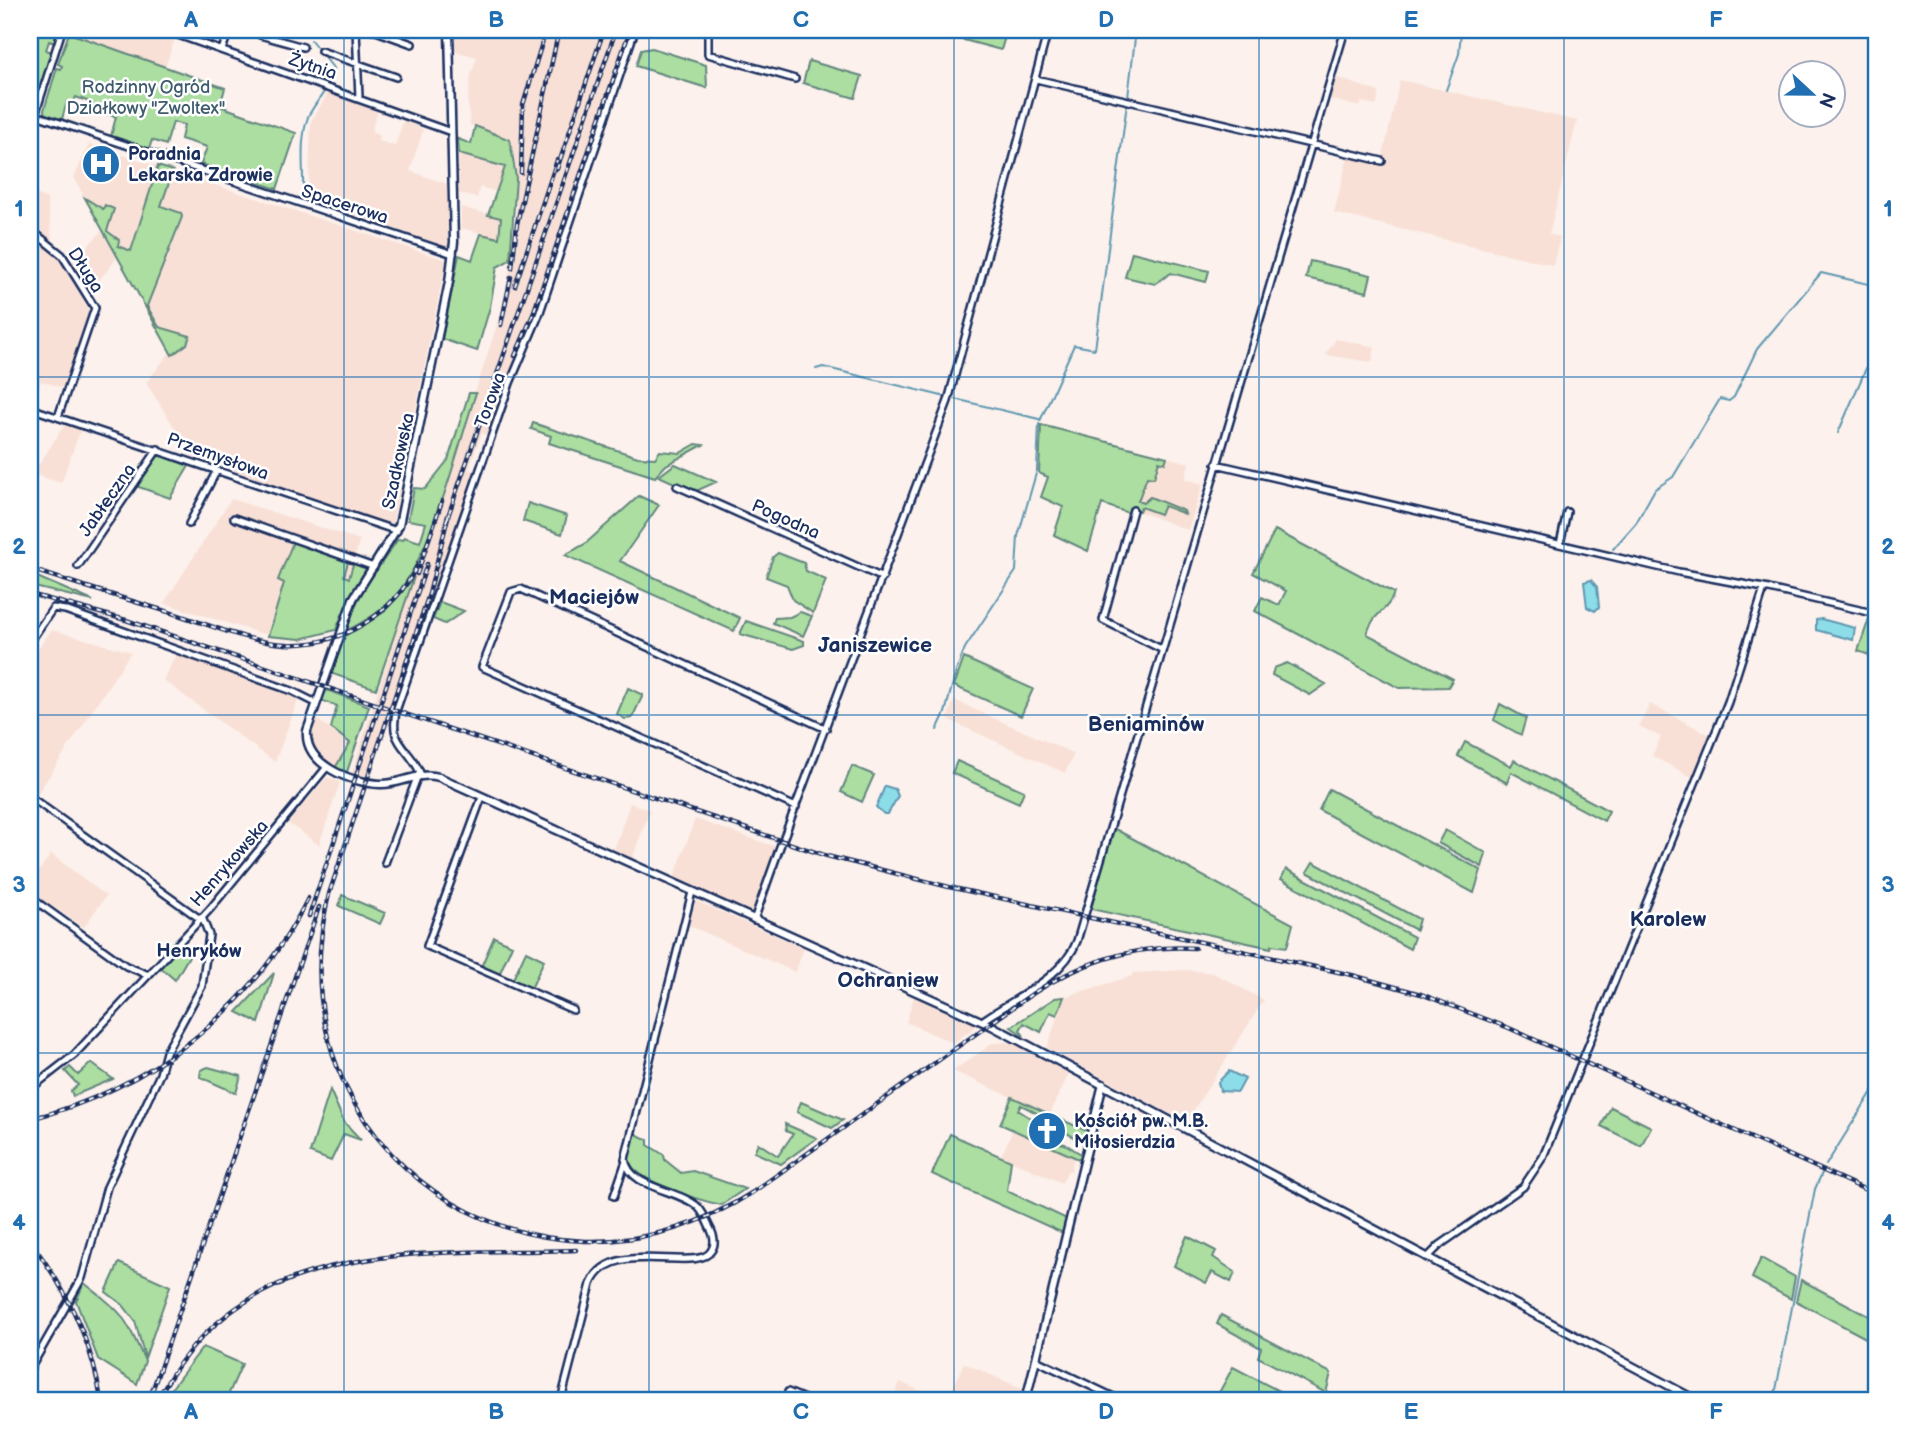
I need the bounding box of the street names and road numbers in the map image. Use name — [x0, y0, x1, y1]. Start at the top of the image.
street label: Żytnia — [285, 47, 340, 84]
street label: Spacerowa — [299, 181, 391, 228]
street label: Długa — [63, 244, 108, 297]
street label: Torowa — [471, 370, 510, 431]
street label: Szadkowska — [378, 411, 419, 511]
street label: Przemysłowa — [164, 428, 272, 485]
street label: Jabłeczna — [75, 460, 140, 541]
street label: Pogodna — [749, 495, 823, 544]
street label: Henrykowska — [186, 816, 273, 911]

